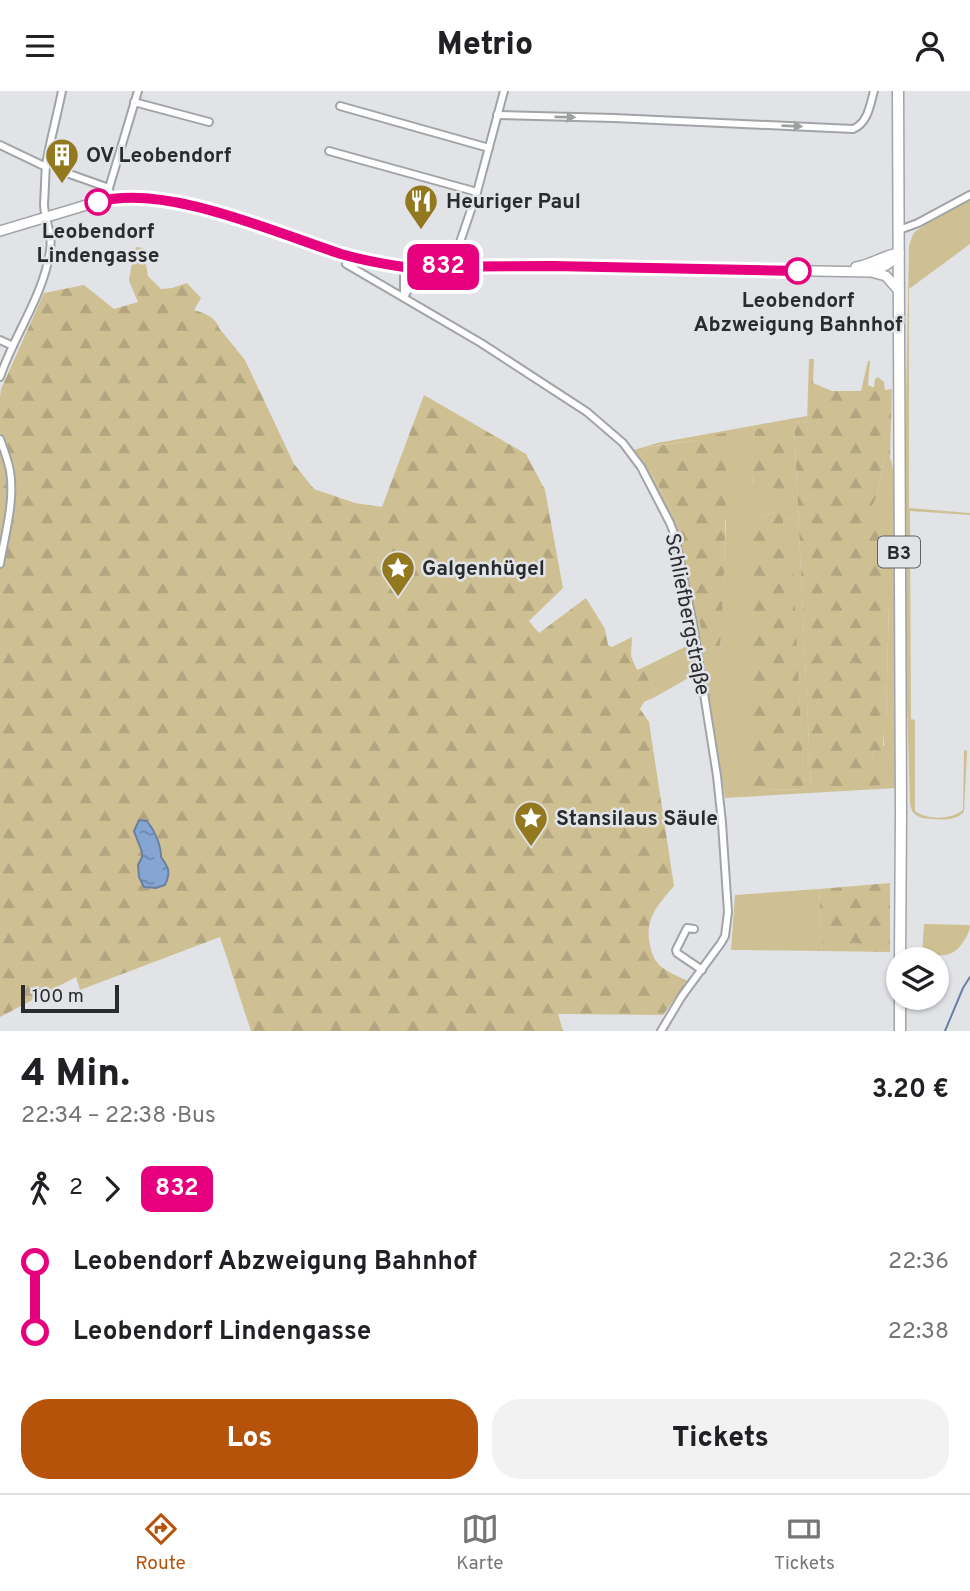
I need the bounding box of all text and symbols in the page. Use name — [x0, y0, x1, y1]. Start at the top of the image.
text: Metrio — [437, 26, 533, 66]
icon: menu — [21, 27, 59, 65]
icon: person — [911, 27, 949, 65]
one-way arrow — [554, 111, 576, 123]
one-way arrow — [782, 120, 804, 131]
building icon: OV Leobendorf — [43, 136, 81, 185]
place label: OV Leobendorf — [86, 143, 232, 170]
restaurant icon: Heuriger Paul — [402, 182, 440, 231]
marker: Leobendorf Lindengasse — [85, 189, 111, 215]
place label: Heuriger Paul — [446, 189, 581, 216]
place label: Leobendorf Lindengasse — [37, 219, 159, 270]
line badge: 832 — [403, 244, 483, 290]
text: 832 — [421, 252, 465, 282]
marker: Leobendorf Abzweigung Bahnhof — [785, 258, 811, 284]
place label: Leobendorf Abzweigung Bahnhof — [693, 288, 903, 339]
street label: Schliefbergstraße — [658, 531, 715, 698]
road number: B3 — [878, 537, 920, 567]
place icon: Galgenhügel — [379, 549, 417, 598]
place label: Galgenhügel — [422, 556, 545, 583]
place icon: Stansilaus Säule — [512, 799, 550, 848]
place label: Stansilaus Säule — [556, 806, 718, 833]
map controls — [886, 947, 949, 1010]
button: layers — [886, 947, 949, 1010]
scale bar — [21, 982, 119, 1014]
text: 100 m — [32, 985, 84, 1009]
text: 4 Min. — [21, 1051, 130, 1100]
text: 3.20 € — [872, 1074, 949, 1107]
text: 22:34 – 22:38 · Bus — [21, 1102, 216, 1131]
icon: walk — [21, 1170, 59, 1208]
icon: forward — [93, 1170, 131, 1208]
text: 2 — [69, 1174, 83, 1203]
text: 832 — [155, 1174, 199, 1204]
text: Leobendorf Abzweigung Bahnhof — [73, 1246, 477, 1279]
text: 22:36 — [888, 1248, 949, 1277]
text: Leobendorf Lindengasse — [73, 1316, 371, 1349]
text: 22:38 — [888, 1318, 949, 1347]
button: Los — [21, 1399, 478, 1479]
button: Tickets — [492, 1399, 949, 1479]
tab: Route — [135, 1510, 186, 1576]
tab: Karte — [456, 1510, 504, 1576]
tab: Tickets — [774, 1510, 835, 1576]

